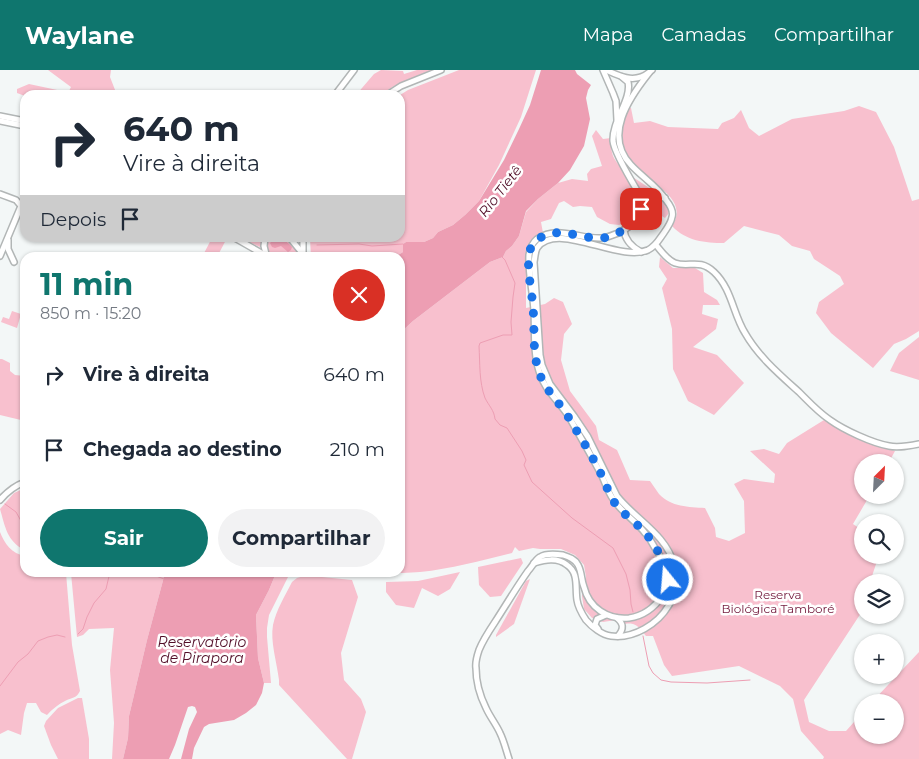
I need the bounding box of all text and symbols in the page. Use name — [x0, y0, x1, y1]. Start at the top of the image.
text: Waylane — [25, 21, 134, 50]
text: Mapa — [583, 24, 633, 46]
text: Camadas — [661, 24, 746, 46]
text: Compartilhar — [774, 24, 894, 46]
text: 640 m — [123, 107, 240, 150]
icon: right — [40, 110, 105, 175]
text: Vire à direita — [123, 150, 260, 177]
water label: Rio Tietê — [474, 162, 526, 220]
pin — [620, 188, 662, 230]
icon: arrive — [627, 195, 655, 223]
icon: arrive — [116, 205, 144, 233]
text: Depois — [40, 208, 106, 231]
text: 11 min — [40, 266, 133, 303]
button: close — [333, 269, 385, 321]
text: 850 m · 15:20 — [40, 304, 141, 323]
icon: right — [40, 361, 68, 389]
text: Vire à direita — [83, 363, 210, 386]
text: 640 m — [323, 363, 385, 386]
icon: arrive — [40, 436, 68, 464]
text: Chegada ao destino — [83, 438, 282, 461]
text: 210 m — [330, 438, 385, 461]
north arrow — [854, 454, 904, 504]
map controls — [854, 454, 904, 744]
button: Sair — [40, 509, 208, 567]
button: Compartilhar — [218, 509, 385, 567]
button: search — [854, 514, 904, 564]
position arrow — [641, 553, 693, 605]
button: layers — [854, 574, 904, 624]
park label: Reserva Biológica Tamboré — [722, 587, 834, 616]
water label: Reservatório de Pirapora — [158, 633, 247, 667]
button: + — [854, 634, 904, 684]
button: − — [854, 694, 904, 744]

